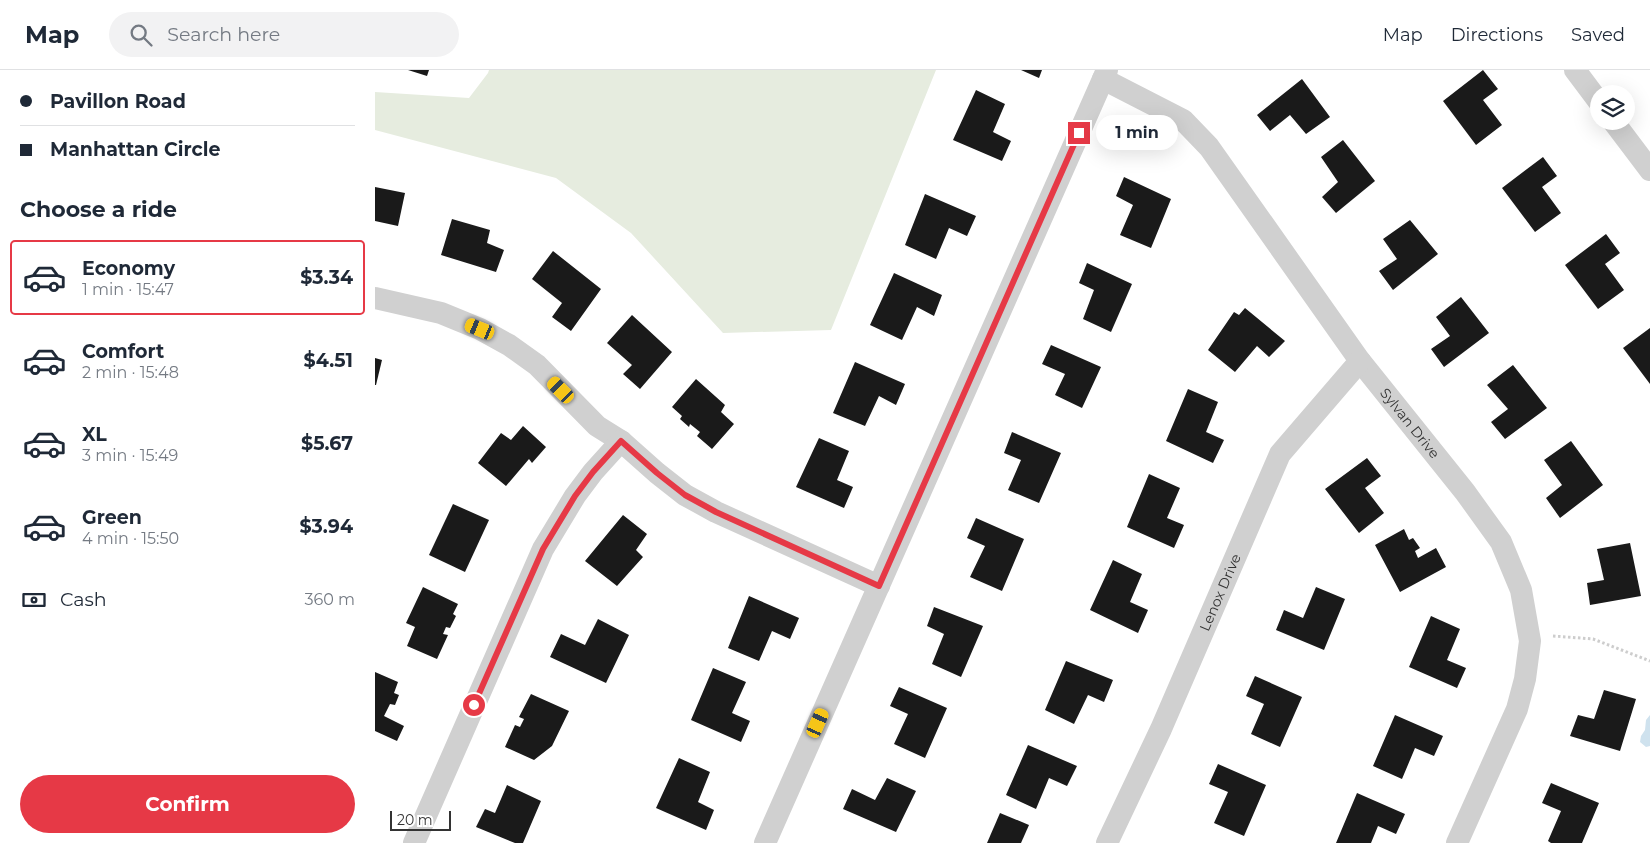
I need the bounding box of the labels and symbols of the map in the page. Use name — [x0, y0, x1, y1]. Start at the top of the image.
callout: 1 min — [1097, 116, 1179, 150]
route end — [1068, 122, 1090, 144]
car — [463, 316, 496, 342]
car — [545, 374, 576, 406]
street label: Sylvan Drive — [1376, 384, 1444, 462]
street label: Lenox Drive — [1195, 551, 1245, 634]
route start — [463, 694, 485, 716]
car — [805, 706, 830, 740]
scale bar — [390, 808, 451, 831]

